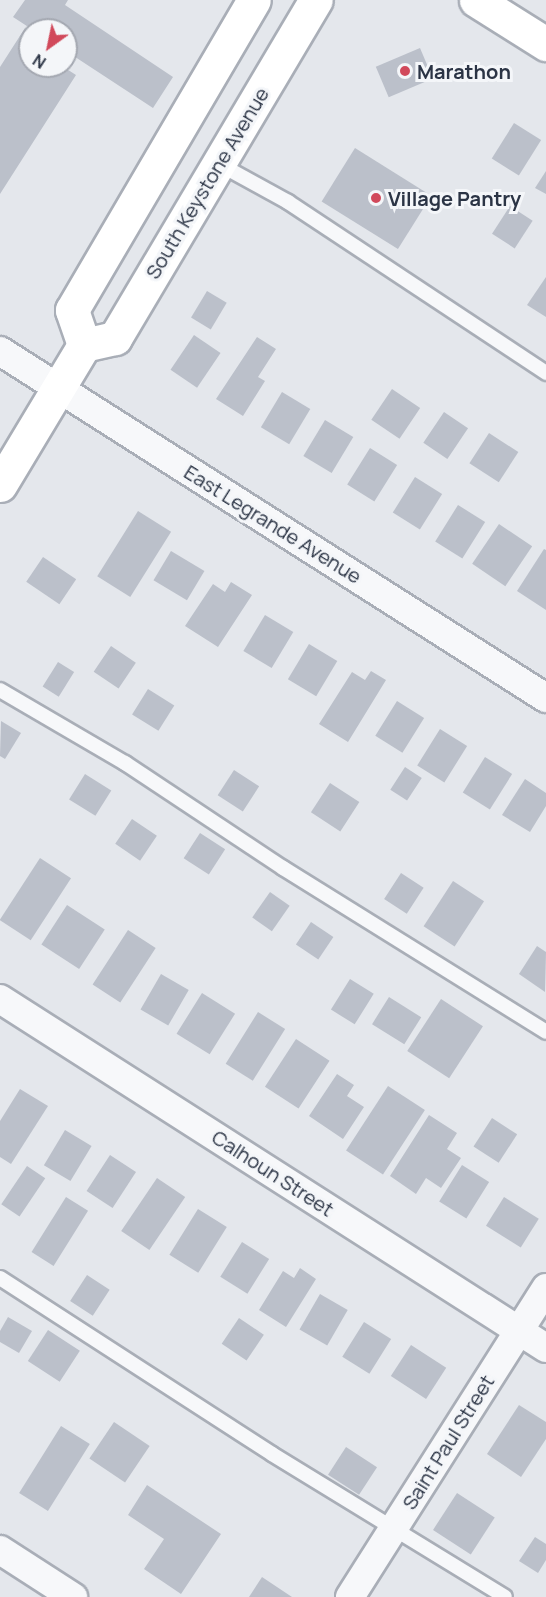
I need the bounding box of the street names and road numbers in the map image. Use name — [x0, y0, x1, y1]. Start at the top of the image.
street label: South Keystone Avenue — [140, 83, 274, 283]
street label: East Legrande Avenue — [180, 460, 366, 588]
street label: Calhoun Street — [208, 1125, 338, 1221]
street label: Saint Paul Street — [397, 1370, 499, 1514]

